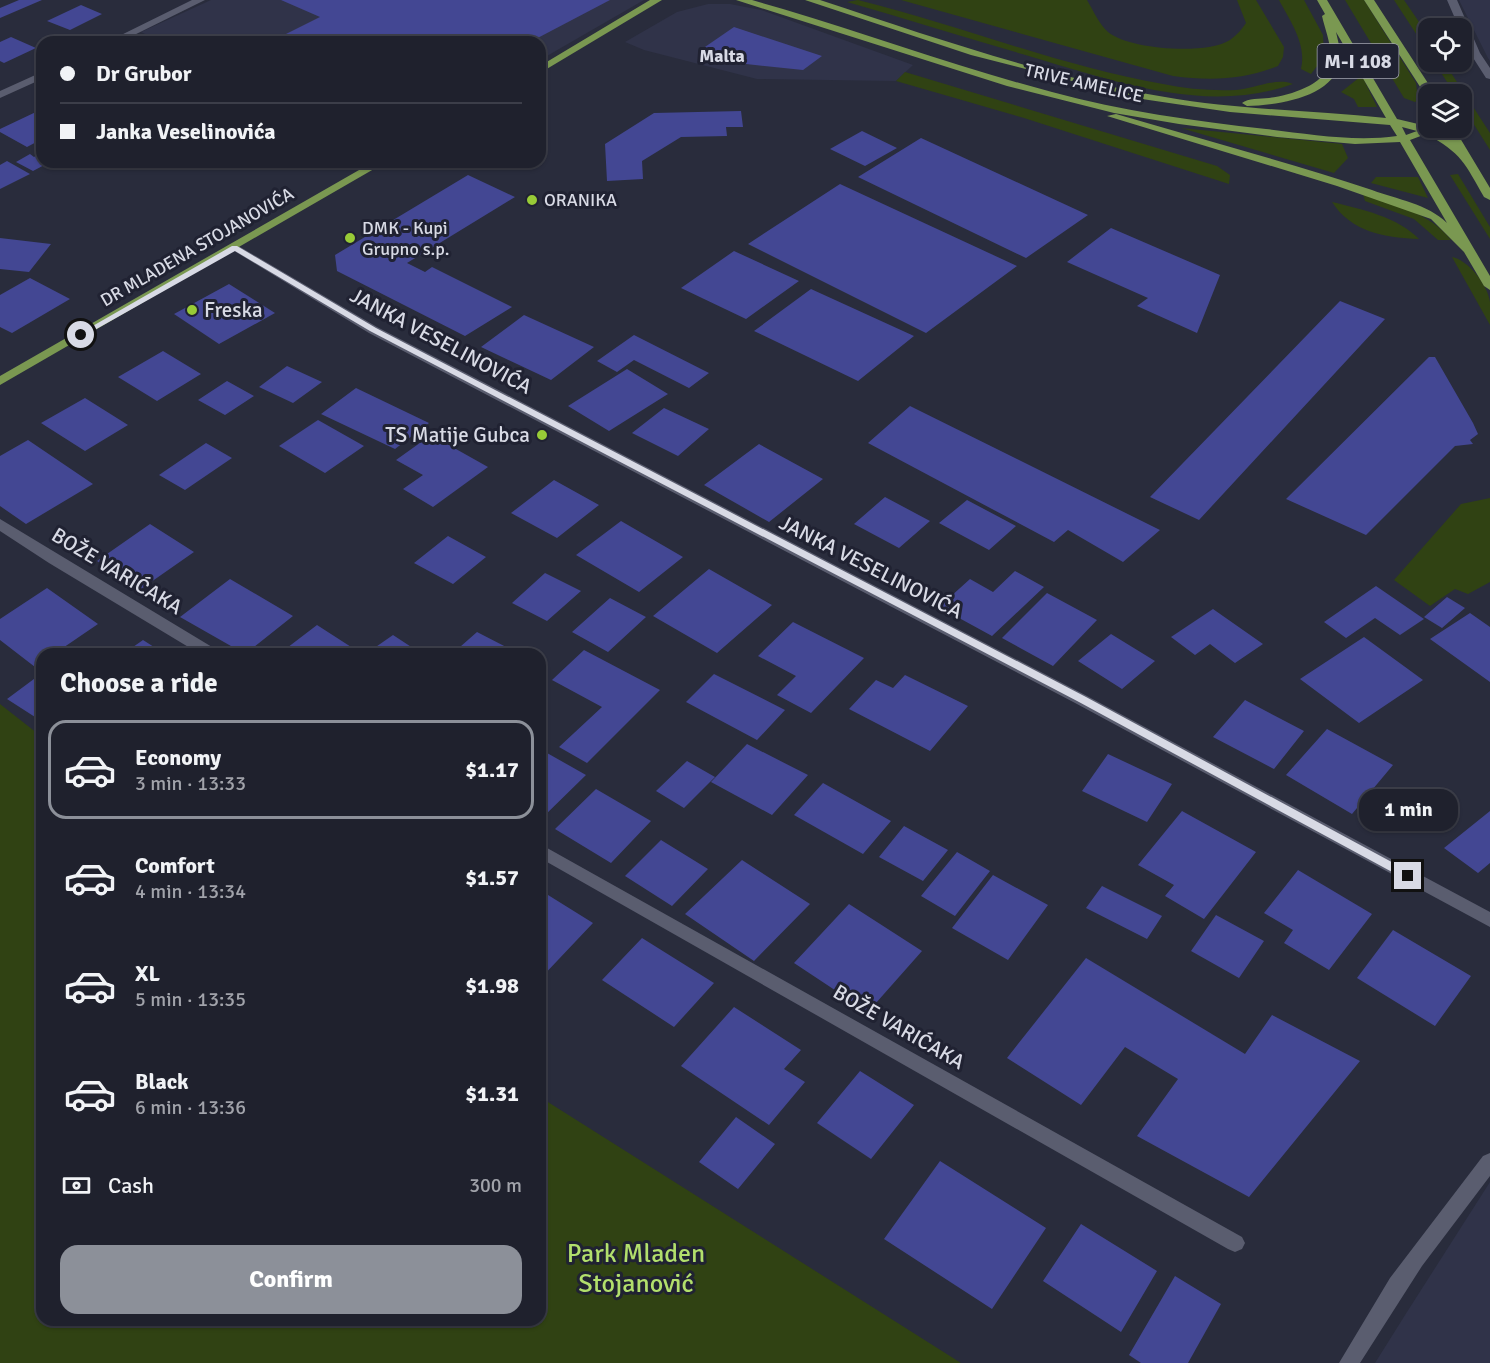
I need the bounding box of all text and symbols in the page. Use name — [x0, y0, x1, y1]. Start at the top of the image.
map controls — [1418, 18, 1472, 138]
button: locate — [1418, 18, 1472, 72]
road number: M-I 108 — [1318, 44, 1398, 78]
district label: Malta — [699, 45, 745, 67]
street label: TRIVE AMELICE — [1023, 59, 1145, 107]
text: Dr Grubor — [96, 60, 191, 87]
button: layers — [1418, 84, 1472, 138]
text: Janka Veselinovića — [96, 118, 276, 145]
street label: DR MLADENA STOJANOVIĆA — [96, 183, 298, 311]
place label: ORANIKA — [544, 189, 617, 211]
marker: ORANIKA — [525, 193, 539, 207]
place label: DMK - Kupi Grupno s.p. — [362, 217, 450, 260]
marker: DMK - Kupi Grupno s.p. — [343, 231, 357, 245]
street label: JANKA VESELINOVIĆA — [346, 282, 536, 400]
place label: Freska — [204, 297, 263, 323]
marker: Freska — [185, 303, 199, 317]
route start — [67, 321, 94, 348]
place label: TS Matije Gubca — [385, 422, 530, 448]
marker: TS Matije Gubca — [535, 428, 549, 442]
street label: JANKA VESELINOVIĆA — [775, 510, 967, 625]
street label: BOŽE VARIĆAKA — [47, 522, 187, 620]
text: Choose a ride — [60, 667, 218, 700]
icon: car — [63, 743, 117, 797]
text: Economy — [135, 744, 221, 771]
text: $1.17 — [465, 756, 519, 783]
text: 3 min · 13:33 — [135, 771, 246, 796]
callout: 1 min — [1358, 789, 1458, 831]
text: 1 min — [1384, 797, 1433, 822]
icon: car — [63, 851, 117, 905]
text: Comfort — [135, 852, 215, 879]
route end — [1394, 862, 1421, 889]
text: $1.57 — [465, 864, 519, 891]
text: 4 min · 13:34 — [135, 879, 246, 904]
icon: car — [63, 959, 117, 1013]
text: XL — [135, 960, 160, 987]
text: $1.98 — [465, 972, 519, 999]
street label: BOŽE VARIĆAKA — [829, 979, 970, 1075]
text: 5 min · 13:35 — [135, 987, 246, 1012]
icon: car — [63, 1067, 117, 1121]
text: Black — [135, 1068, 189, 1095]
text: $1.31 — [465, 1080, 519, 1107]
text: 6 min · 13:36 — [135, 1095, 246, 1120]
icon: cash — [60, 1169, 93, 1202]
text: Cash — [108, 1172, 154, 1199]
text: 300 m — [469, 1173, 522, 1198]
park label: Park Mladen Stojanović — [567, 1238, 705, 1300]
button: Confirm — [60, 1245, 522, 1314]

